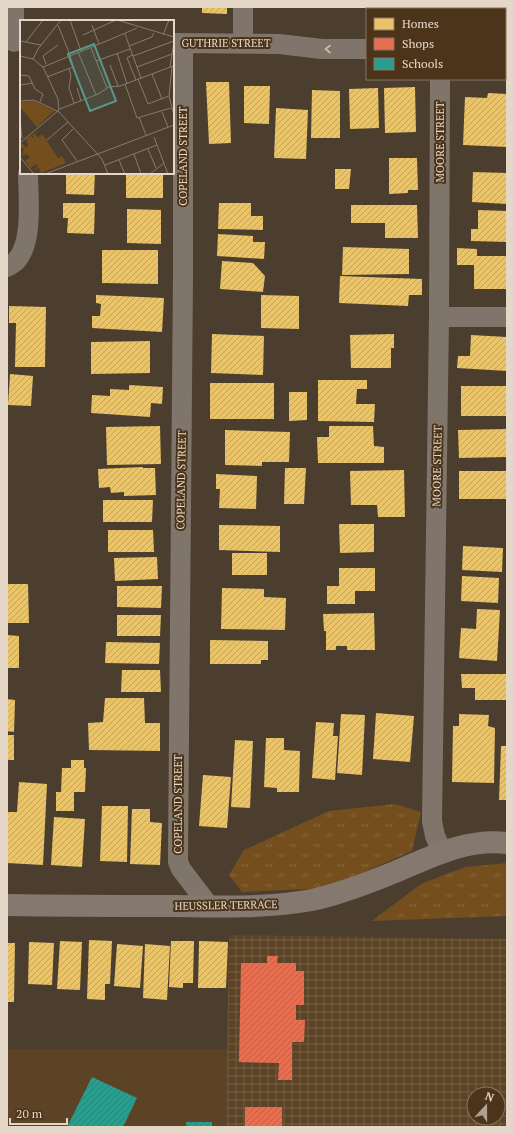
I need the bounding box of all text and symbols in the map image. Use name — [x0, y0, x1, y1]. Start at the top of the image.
legend — [366, 8, 506, 80]
text: Homes — [402, 16, 439, 31]
inset map — [20, 20, 174, 174]
street label: GUTHRIE STREET — [181, 36, 271, 50]
text: Shops — [402, 36, 434, 51]
one-way arrow — [325, 45, 331, 53]
text: Schools — [402, 56, 443, 71]
street label: MOORE STREET — [433, 101, 447, 183]
street label: COPELAND STREET — [176, 106, 190, 206]
street label: MOORE STREET — [429, 425, 445, 507]
street label: COPELAND STREET — [173, 430, 189, 530]
street label: COPELAND STREET — [171, 754, 185, 854]
street label: HEUSSLER TERRACE — [174, 897, 278, 913]
north arrow — [466, 1086, 506, 1126]
text: N — [483, 1089, 497, 1105]
scale bar — [10, 1100, 67, 1126]
text: 20 m — [16, 1106, 43, 1121]

